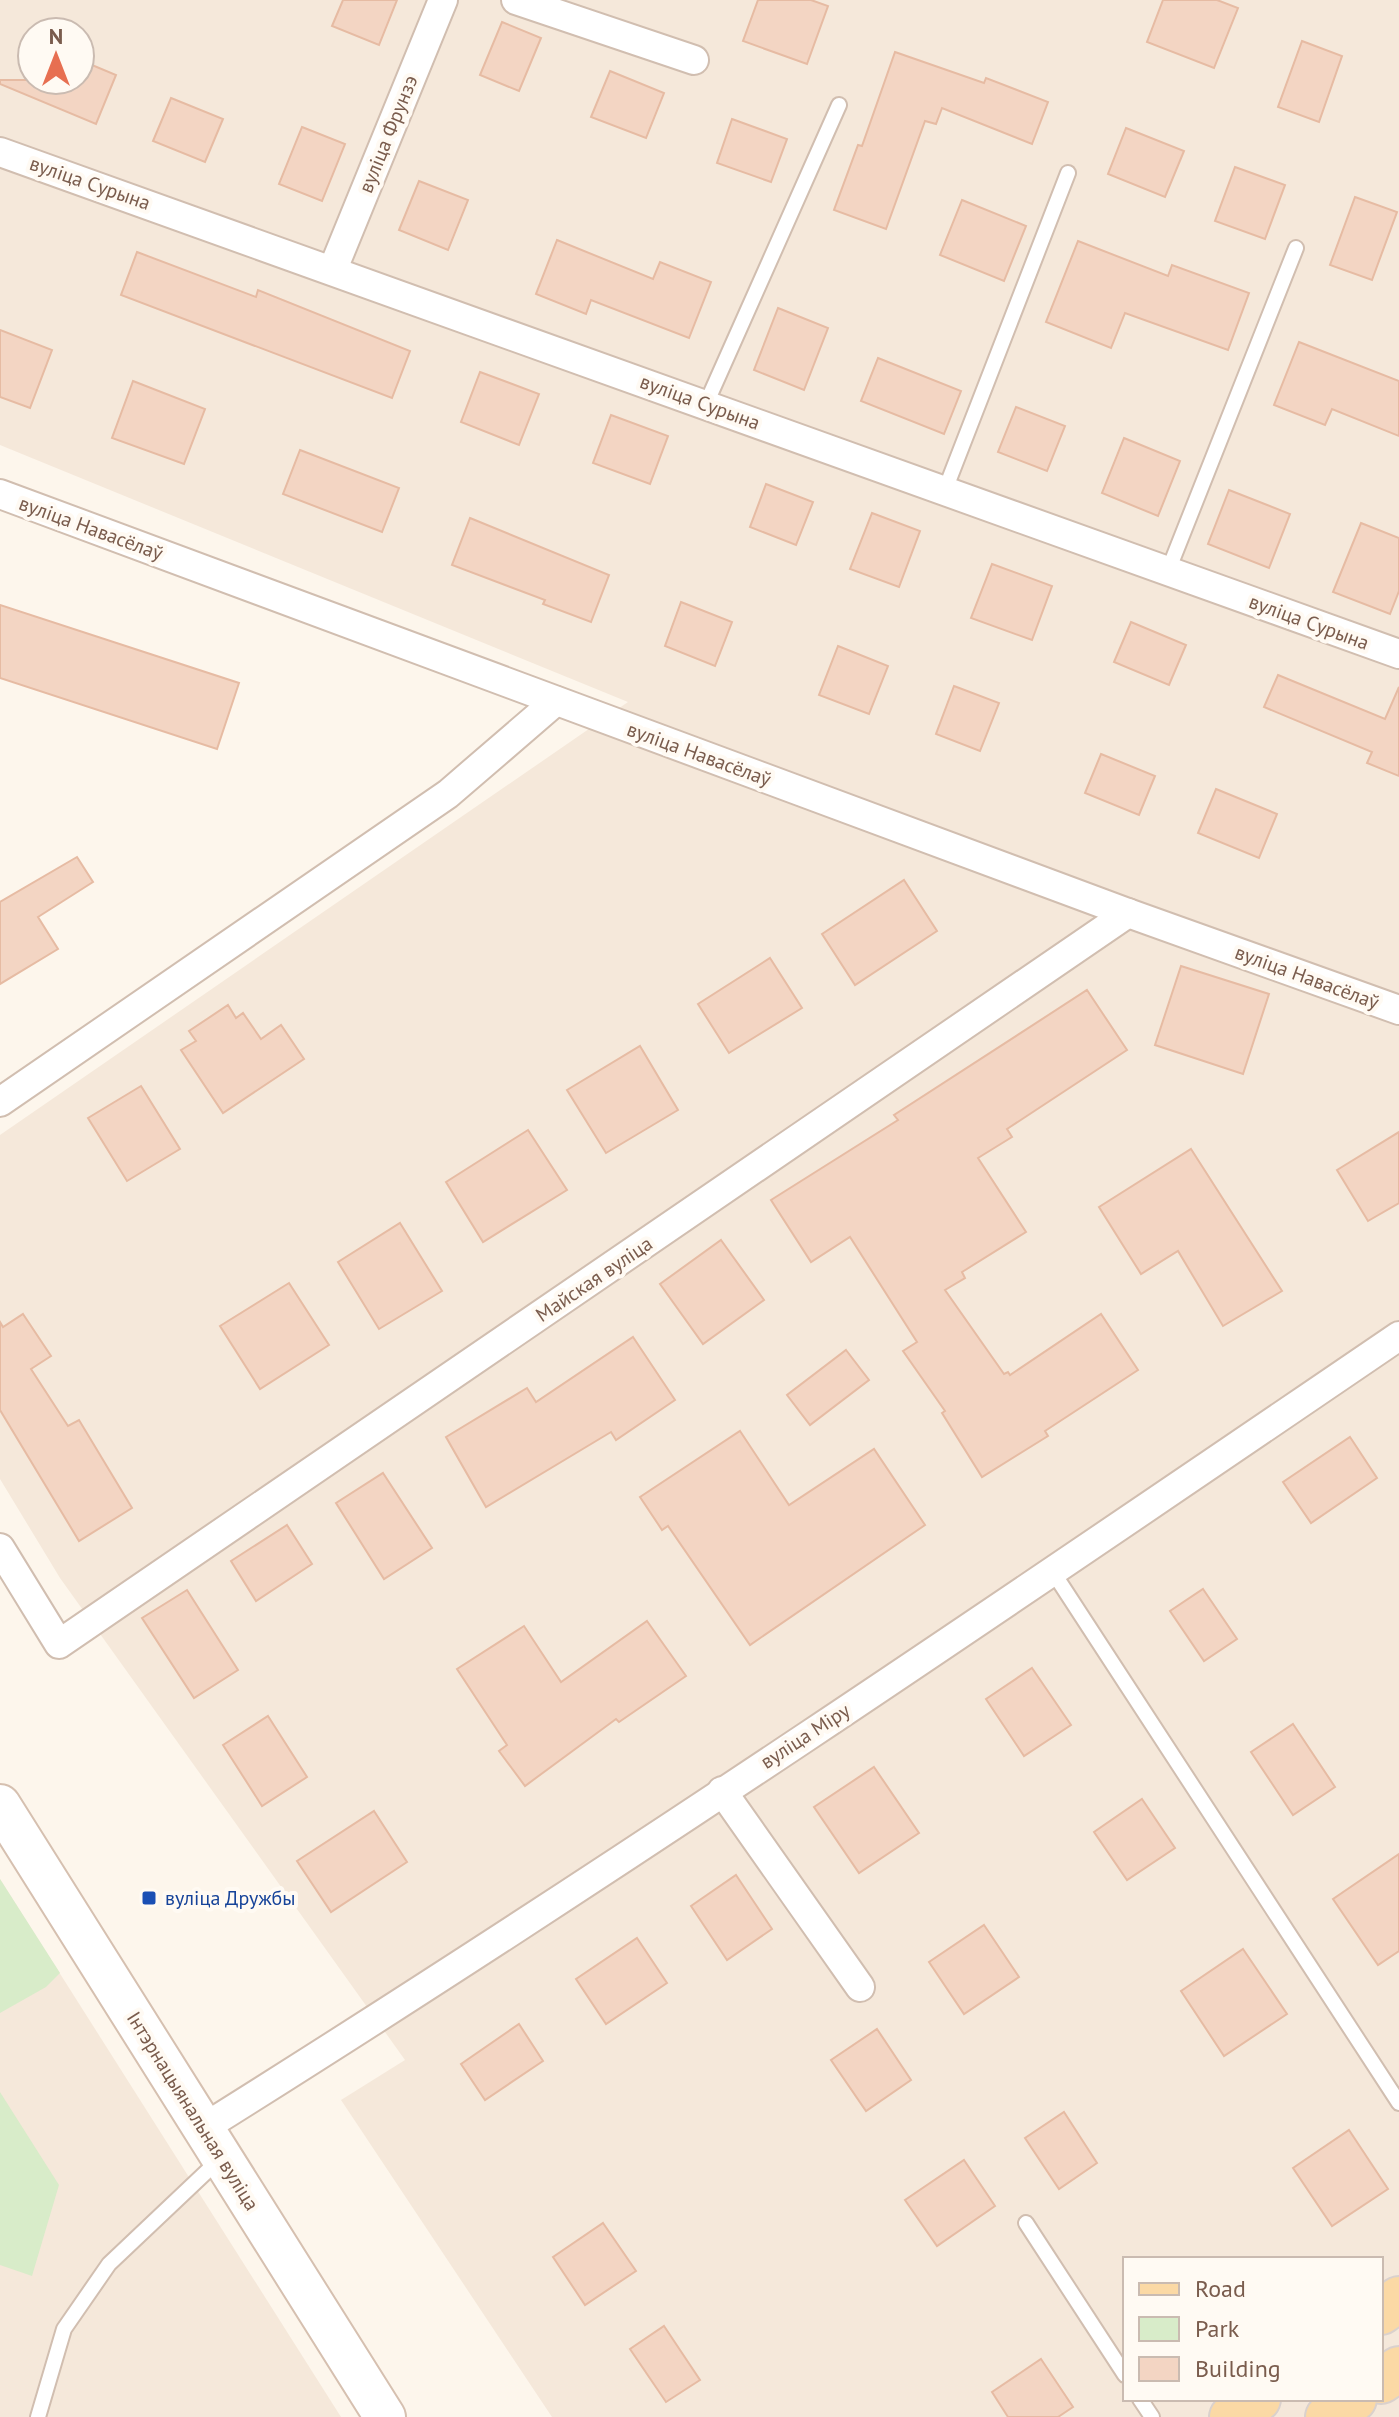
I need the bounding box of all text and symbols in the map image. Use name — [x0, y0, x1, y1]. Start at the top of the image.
north arrow — [16, 16, 96, 96]
text: N — [49, 22, 63, 50]
street label: вуліца Фрунзэ — [353, 71, 423, 197]
street label: вуліца Сурына — [26, 150, 154, 216]
street label: вуліца Сурына — [636, 368, 764, 436]
street label: вуліца Навасёлаў — [15, 490, 167, 566]
street label: вуліца Сурына — [1245, 588, 1373, 656]
street label: вуліца Навасёлаў — [623, 716, 775, 792]
street label: вуліца Навасёлаў — [1231, 939, 1383, 1015]
street label: Майская вуліца — [531, 1230, 657, 1328]
street label: вуліца Міру — [755, 1697, 855, 1775]
place label: вуліца Дружбы — [165, 1885, 296, 1911]
marker: вуліца Дружбы — [140, 1889, 158, 1907]
street label: Інтэрнацыянальная вуліца — [121, 2007, 265, 2215]
legend — [1123, 2257, 1383, 2401]
text: Road — [1195, 2273, 1246, 2304]
text: Park — [1195, 2313, 1240, 2344]
text: Building — [1195, 2353, 1281, 2384]

